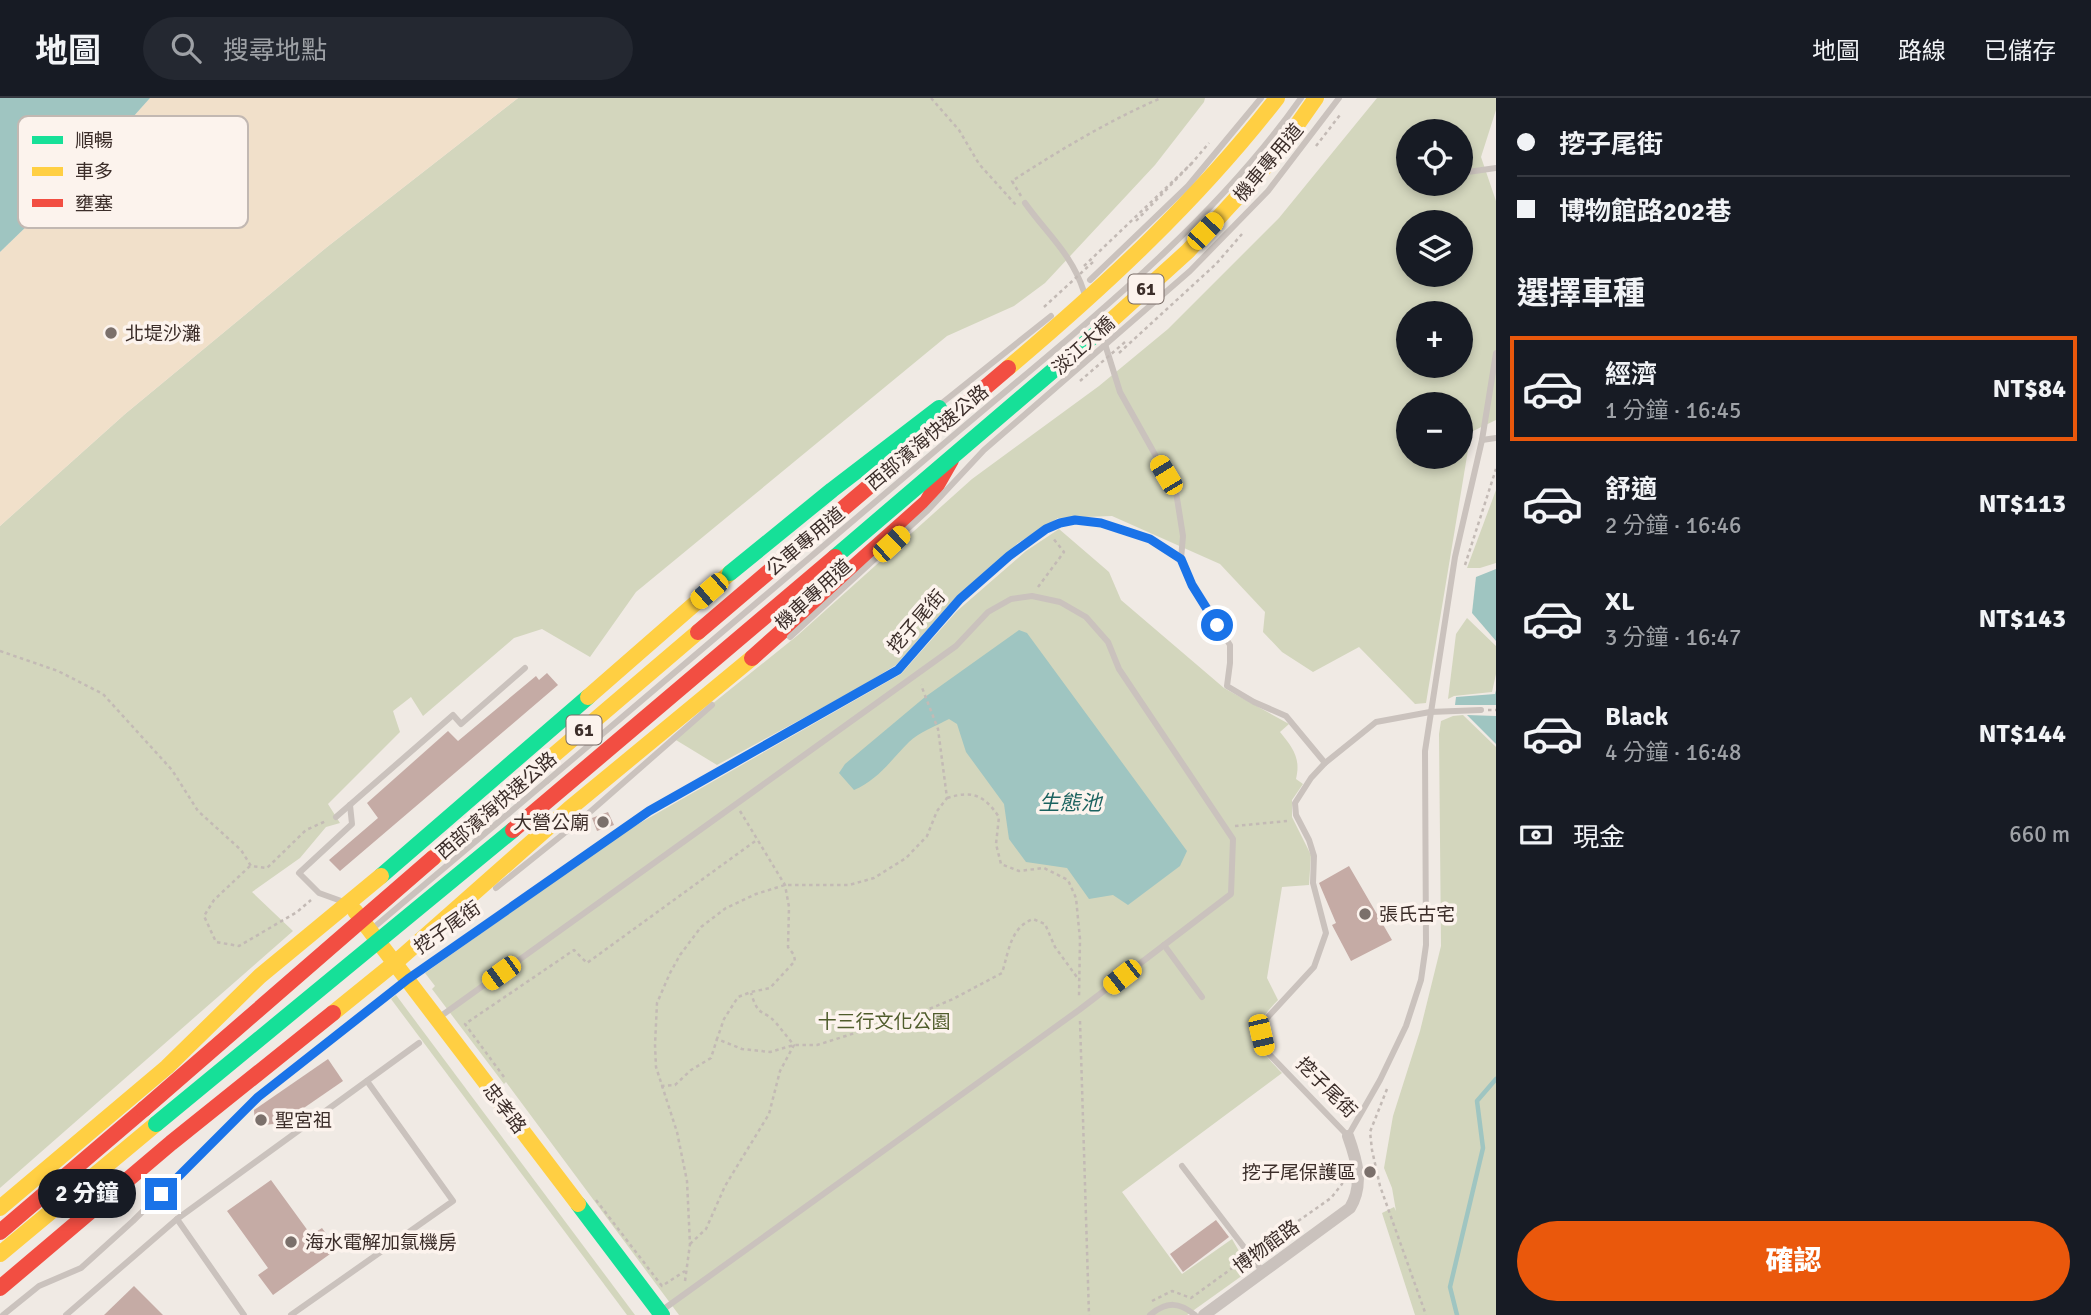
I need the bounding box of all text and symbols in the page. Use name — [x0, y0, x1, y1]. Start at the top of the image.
search box — [143, 17, 633, 80]
icon: search — [167, 29, 205, 67]
text: 地圖 — [35, 31, 101, 72]
text: 搜尋地點 — [223, 35, 327, 67]
text: 地圖 — [1812, 36, 1860, 66]
text: 路線 — [1898, 36, 1946, 66]
text: 已儲存 — [1984, 36, 2056, 66]
legend — [18, 116, 248, 228]
street label: 機車專用道 — [1229, 119, 1308, 207]
map controls — [1396, 119, 1473, 469]
button: locate — [1396, 119, 1473, 196]
text: 順暢 — [75, 129, 113, 153]
text: 挖子尾街 — [1559, 129, 1663, 161]
text: 車多 — [75, 160, 113, 184]
text: 壅塞 — [75, 192, 113, 216]
text: 博物館路202巷 — [1559, 196, 1731, 228]
car — [1183, 208, 1228, 254]
button: layers — [1396, 210, 1473, 287]
road number: 61 — [1128, 274, 1164, 304]
text: 選擇車種 — [1517, 274, 1645, 313]
button: + — [1396, 301, 1473, 378]
street label: 淡江大橋 — [1047, 311, 1120, 380]
place label: 北堤沙灘 — [125, 322, 201, 346]
marker: 北堤沙灘 — [103, 325, 119, 341]
icon: car — [1521, 357, 1584, 420]
text: 經濟 — [1605, 359, 1657, 391]
text: NT$84 — [1993, 373, 2066, 405]
street label: 西部濱海快速公路 — [862, 380, 994, 496]
button: − — [1396, 392, 1473, 469]
text: 1 分鐘 · 16:45 — [1605, 396, 1741, 425]
car — [1147, 452, 1186, 498]
icon: car — [1521, 472, 1584, 535]
text: 舒適 — [1605, 474, 1657, 506]
text: NT$113 — [1979, 488, 2066, 520]
street label: 公車專用道 — [762, 502, 850, 581]
text: 2 分鐘 · 16:46 — [1605, 511, 1741, 540]
car — [869, 522, 914, 566]
street label: 機車專用道 — [770, 554, 857, 635]
car — [687, 569, 732, 613]
street label: 挖子尾街 — [883, 585, 951, 658]
text: XL — [1605, 586, 1635, 618]
icon: car — [1521, 587, 1584, 650]
text: NT$143 — [1979, 603, 2066, 635]
route start — [1201, 609, 1233, 641]
text: 3 分鐘 · 16:47 — [1605, 623, 1741, 652]
text: Black — [1605, 701, 1668, 733]
icon: car — [1521, 702, 1584, 765]
road number: 61 — [566, 716, 602, 744]
text: NT$144 — [1979, 718, 2066, 750]
text: 4 分鐘 · 16:48 — [1605, 738, 1741, 767]
street label: 西部濱海快速公路 — [431, 747, 562, 865]
water label: 生態池 — [1039, 790, 1103, 816]
place label: 大營公廟 — [513, 811, 589, 835]
marker: 大營公廟 — [595, 814, 611, 830]
icon: cash — [1517, 816, 1555, 854]
text: 660 m — [2009, 820, 2070, 849]
text: 現金 — [1573, 822, 1625, 854]
street label: 挖子尾街 — [410, 896, 486, 959]
place label: 張氏古宅 — [1379, 903, 1455, 927]
marker: 張氏古宅 — [1357, 906, 1373, 922]
car — [478, 952, 525, 994]
car — [1099, 956, 1146, 998]
park label: 十三行文化公園 — [817, 1010, 951, 1034]
car — [1247, 1012, 1276, 1058]
street label: 挖子尾街 — [1291, 1052, 1362, 1123]
street label: 忠孝路 — [477, 1079, 531, 1139]
place label: 聖宮祖 — [275, 1109, 332, 1133]
marker: 聖宮祖 — [253, 1112, 269, 1128]
place label: 挖子尾保護區 — [1242, 1161, 1356, 1185]
marker: 挖子尾保護區 — [1362, 1164, 1378, 1180]
callout: 2 分鐘 — [38, 1170, 136, 1218]
route end — [145, 1178, 177, 1210]
text: 2 分鐘 — [55, 1179, 119, 1208]
street label: 博物館路 — [1229, 1215, 1304, 1279]
button: 確認 — [1517, 1221, 2070, 1301]
place label: 海水電解加氯機房 — [305, 1231, 457, 1255]
marker: 海水電解加氯機房 — [283, 1234, 299, 1250]

